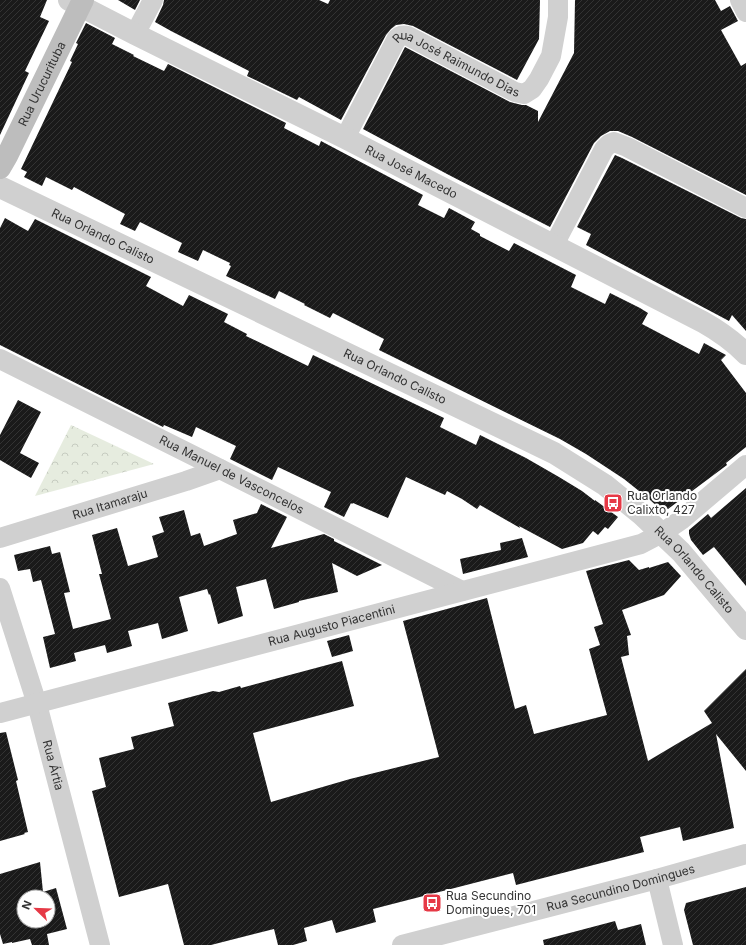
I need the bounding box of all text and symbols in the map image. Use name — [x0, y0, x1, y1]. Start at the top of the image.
street label: Rua José Raimundo Dias — [389, 27, 521, 100]
street label: Rua Urucurituba — [15, 39, 69, 129]
street label: Rua José Macedo — [363, 142, 460, 202]
street label: Rua Orlando Calisto — [49, 205, 157, 267]
street label: Rua Orlando Calisto — [341, 345, 449, 407]
street label: Rua Manuel de Vasconcelos — [157, 432, 307, 517]
street label: Rua Itamaraju — [70, 485, 149, 522]
place label: Rua Orlando Calixto, 427 — [627, 488, 697, 517]
bus stop icon: Rua Orlando Calixto, 427 — [602, 492, 624, 514]
street label: Rua Orlando Calisto — [651, 523, 737, 616]
street label: Rua Augusto Piacentini — [266, 601, 397, 649]
street label: Rua Ártia — [40, 738, 67, 792]
street label: Rua Secundino Domingues — [545, 861, 696, 914]
place label: Rua Secundino Domingues, 701 — [446, 888, 536, 917]
north arrow — [16, 889, 56, 929]
bus stop icon: Rua Secundino Domingues, 701 — [421, 892, 443, 914]
text: N — [19, 898, 35, 912]

